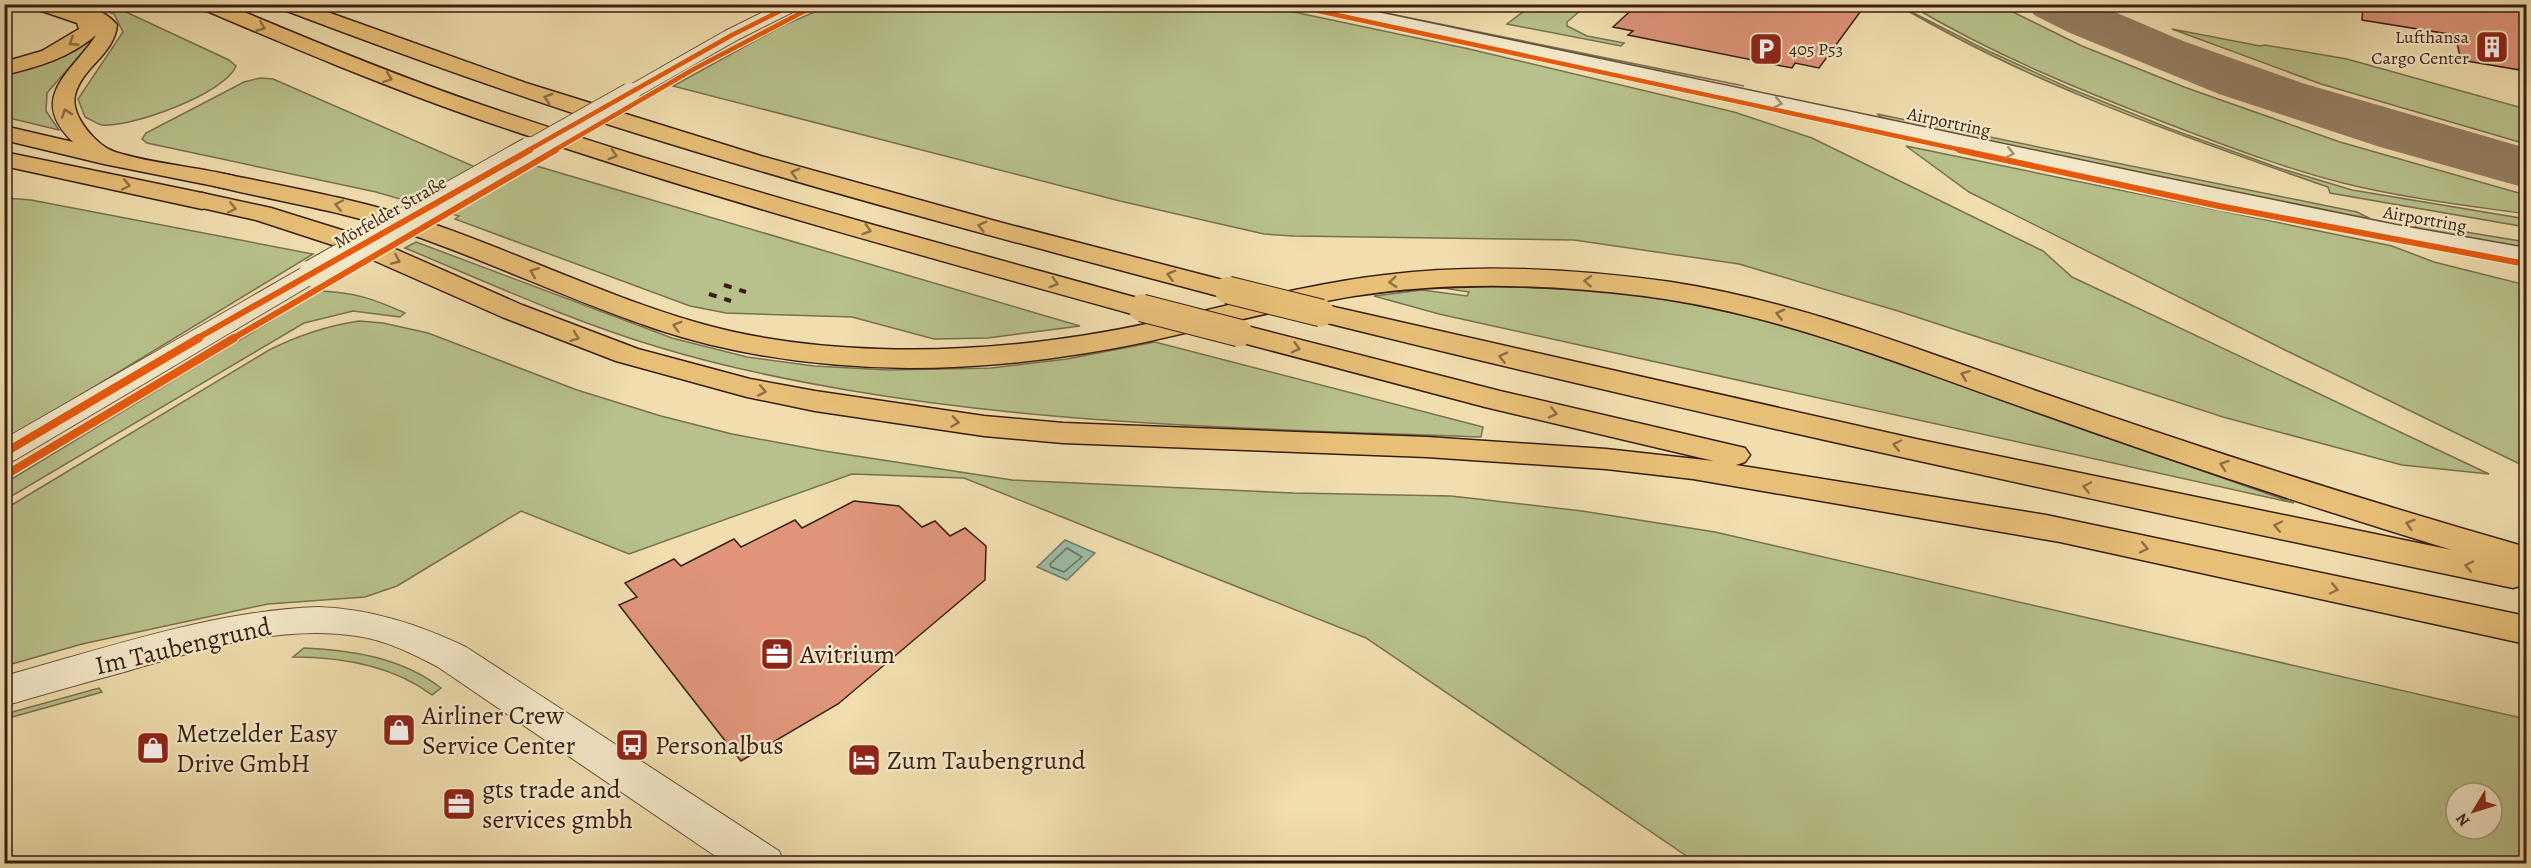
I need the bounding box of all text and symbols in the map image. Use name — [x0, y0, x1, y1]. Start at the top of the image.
one-way arrow — [254, 20, 265, 32]
place label: Lufthansa Cargo Center — [2371, 25, 2470, 70]
building icon: Lufthansa Cargo Center — [2474, 29, 2510, 65]
parking icon: 405 P53 — [1748, 31, 1784, 67]
one-way arrow — [69, 35, 80, 46]
place label: 405 P53 — [1789, 37, 1843, 61]
one-way arrow — [382, 71, 393, 83]
one-way arrow — [543, 92, 554, 105]
one-way arrow — [1773, 95, 1783, 108]
street label: Airportring — [1904, 101, 1993, 142]
one-way arrow — [60, 109, 73, 119]
one-way arrow — [2005, 146, 2015, 159]
one-way arrow — [607, 148, 618, 160]
one-way arrow — [790, 168, 801, 180]
street label: Mörfelder Straße — [329, 170, 451, 254]
one-way arrow — [120, 178, 130, 191]
one-way arrow — [334, 199, 344, 212]
one-way arrow — [227, 200, 237, 213]
street label: Airportring — [2380, 200, 2469, 238]
one-way arrow — [978, 220, 988, 233]
one-way arrow — [861, 223, 872, 235]
one-way arrow — [390, 253, 401, 265]
one-way arrow — [529, 266, 540, 279]
one-way arrow — [1166, 270, 1176, 283]
one-way arrow — [1583, 274, 1592, 287]
one-way arrow — [1389, 275, 1398, 288]
one-way arrow — [1049, 276, 1059, 289]
one-way arrow — [1775, 309, 1786, 321]
one-way arrow — [672, 321, 683, 333]
one-way arrow — [569, 329, 580, 342]
one-way arrow — [1291, 340, 1301, 353]
one-way arrow — [1499, 351, 1509, 364]
one-way arrow — [1960, 370, 1971, 382]
one-way arrow — [757, 384, 767, 397]
one-way arrow — [1548, 406, 1558, 419]
one-way arrow — [950, 416, 959, 428]
one-way arrow — [1892, 440, 1902, 453]
one-way arrow — [2219, 459, 2230, 472]
one-way arrow — [2083, 481, 2093, 494]
one-way arrow — [2405, 518, 2416, 531]
one-way arrow — [2274, 520, 2284, 533]
one-way arrow — [2138, 541, 2148, 554]
one-way arrow — [2464, 560, 2474, 573]
one-way arrow — [2329, 582, 2339, 595]
street label: Im Taubengrund — [92, 609, 274, 683]
office icon: Avitrium — [759, 636, 795, 672]
place label: Avitrium — [799, 637, 895, 672]
place label: Airliner Crew Service Center — [421, 698, 575, 763]
shop icon: Airliner Crew Service Center — [381, 712, 417, 748]
place label: Metzelder Easy Drive GmbH — [176, 716, 338, 781]
bus stop icon: Personalbus — [614, 727, 650, 763]
place label: Personalbus — [655, 728, 784, 763]
shop icon: Metzelder Easy Drive GmbH — [135, 730, 171, 766]
hotel icon: Zum Taubengrund — [846, 742, 882, 778]
place label: Zum Taubengrund — [887, 743, 1086, 778]
place label: gts trade and services gmbh — [482, 772, 633, 837]
north arrow — [2444, 781, 2504, 841]
office icon: gts trade and services gmbh — [441, 786, 477, 822]
text: N — [2450, 808, 2475, 831]

